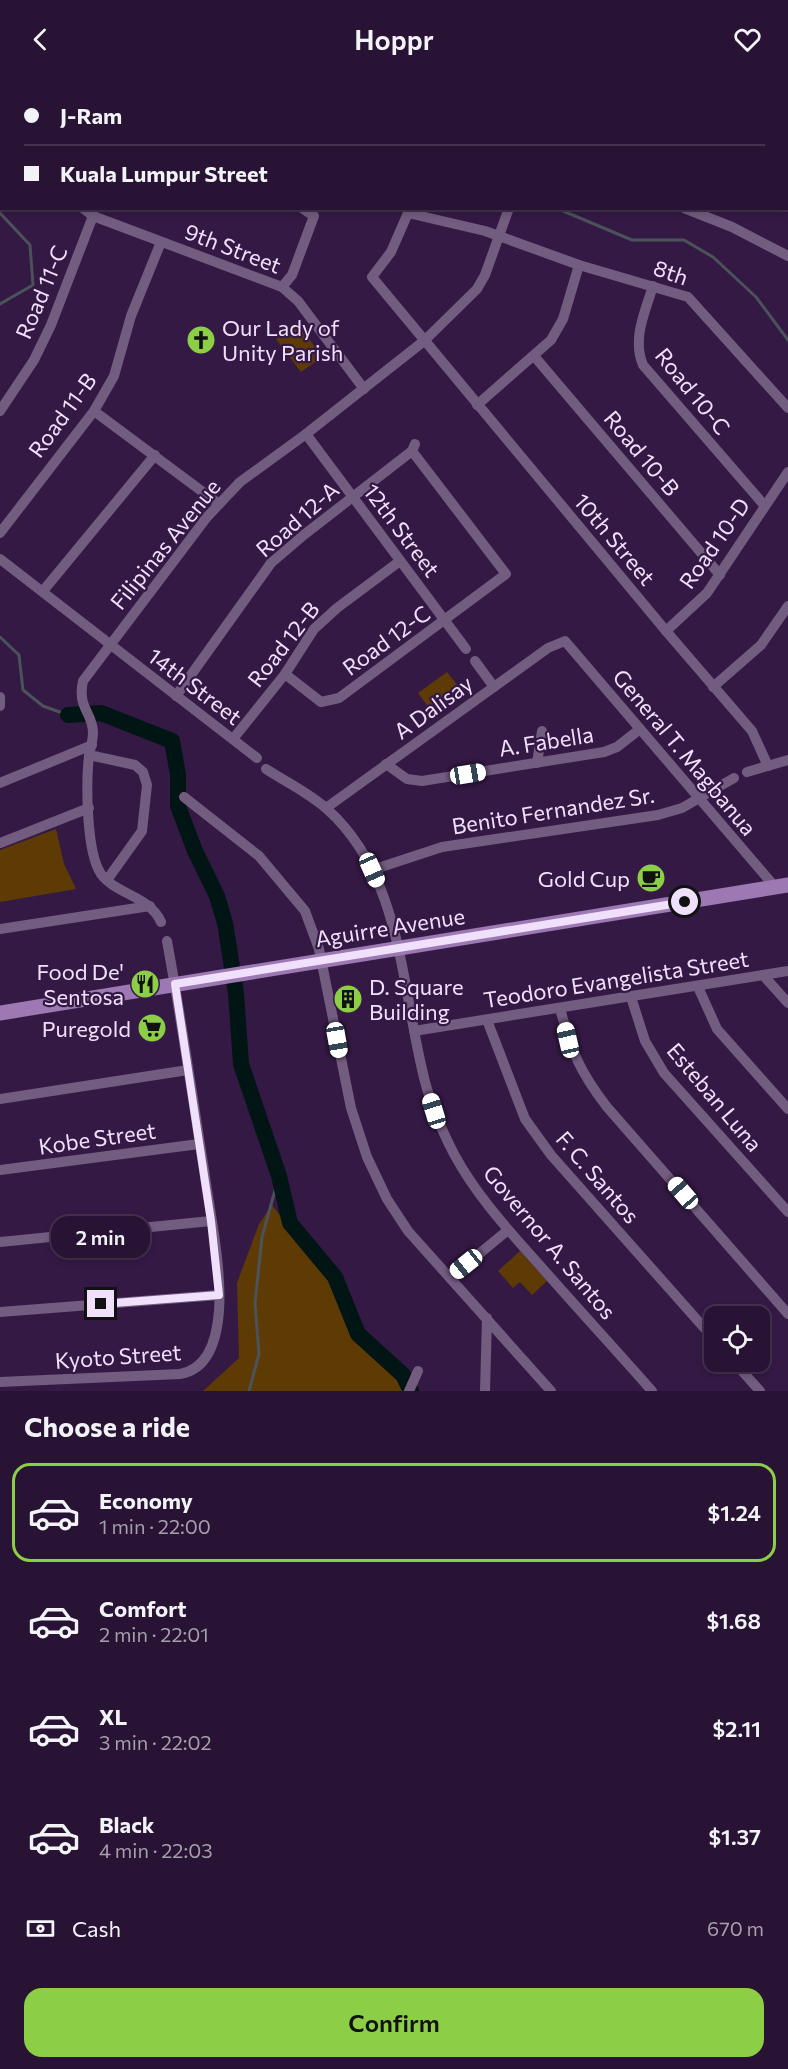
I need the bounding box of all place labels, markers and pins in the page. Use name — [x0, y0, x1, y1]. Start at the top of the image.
place label: Our Lady of Unity Parish — [222, 314, 343, 366]
church icon: Our Lady of Unity Parish — [185, 324, 217, 356]
cafe icon: Gold Cup — [635, 862, 667, 894]
place label: Gold Cup — [538, 865, 630, 892]
place label: Food De' Sentosa — [36, 958, 124, 1010]
restaurant icon: Food De' Sentosa — [129, 968, 161, 1000]
place label: D. Square Building — [369, 973, 464, 1025]
building icon: D. Square Building — [332, 983, 364, 1015]
supermarket icon: Puregold — [136, 1012, 168, 1044]
place label: Puregold — [42, 1015, 131, 1042]

